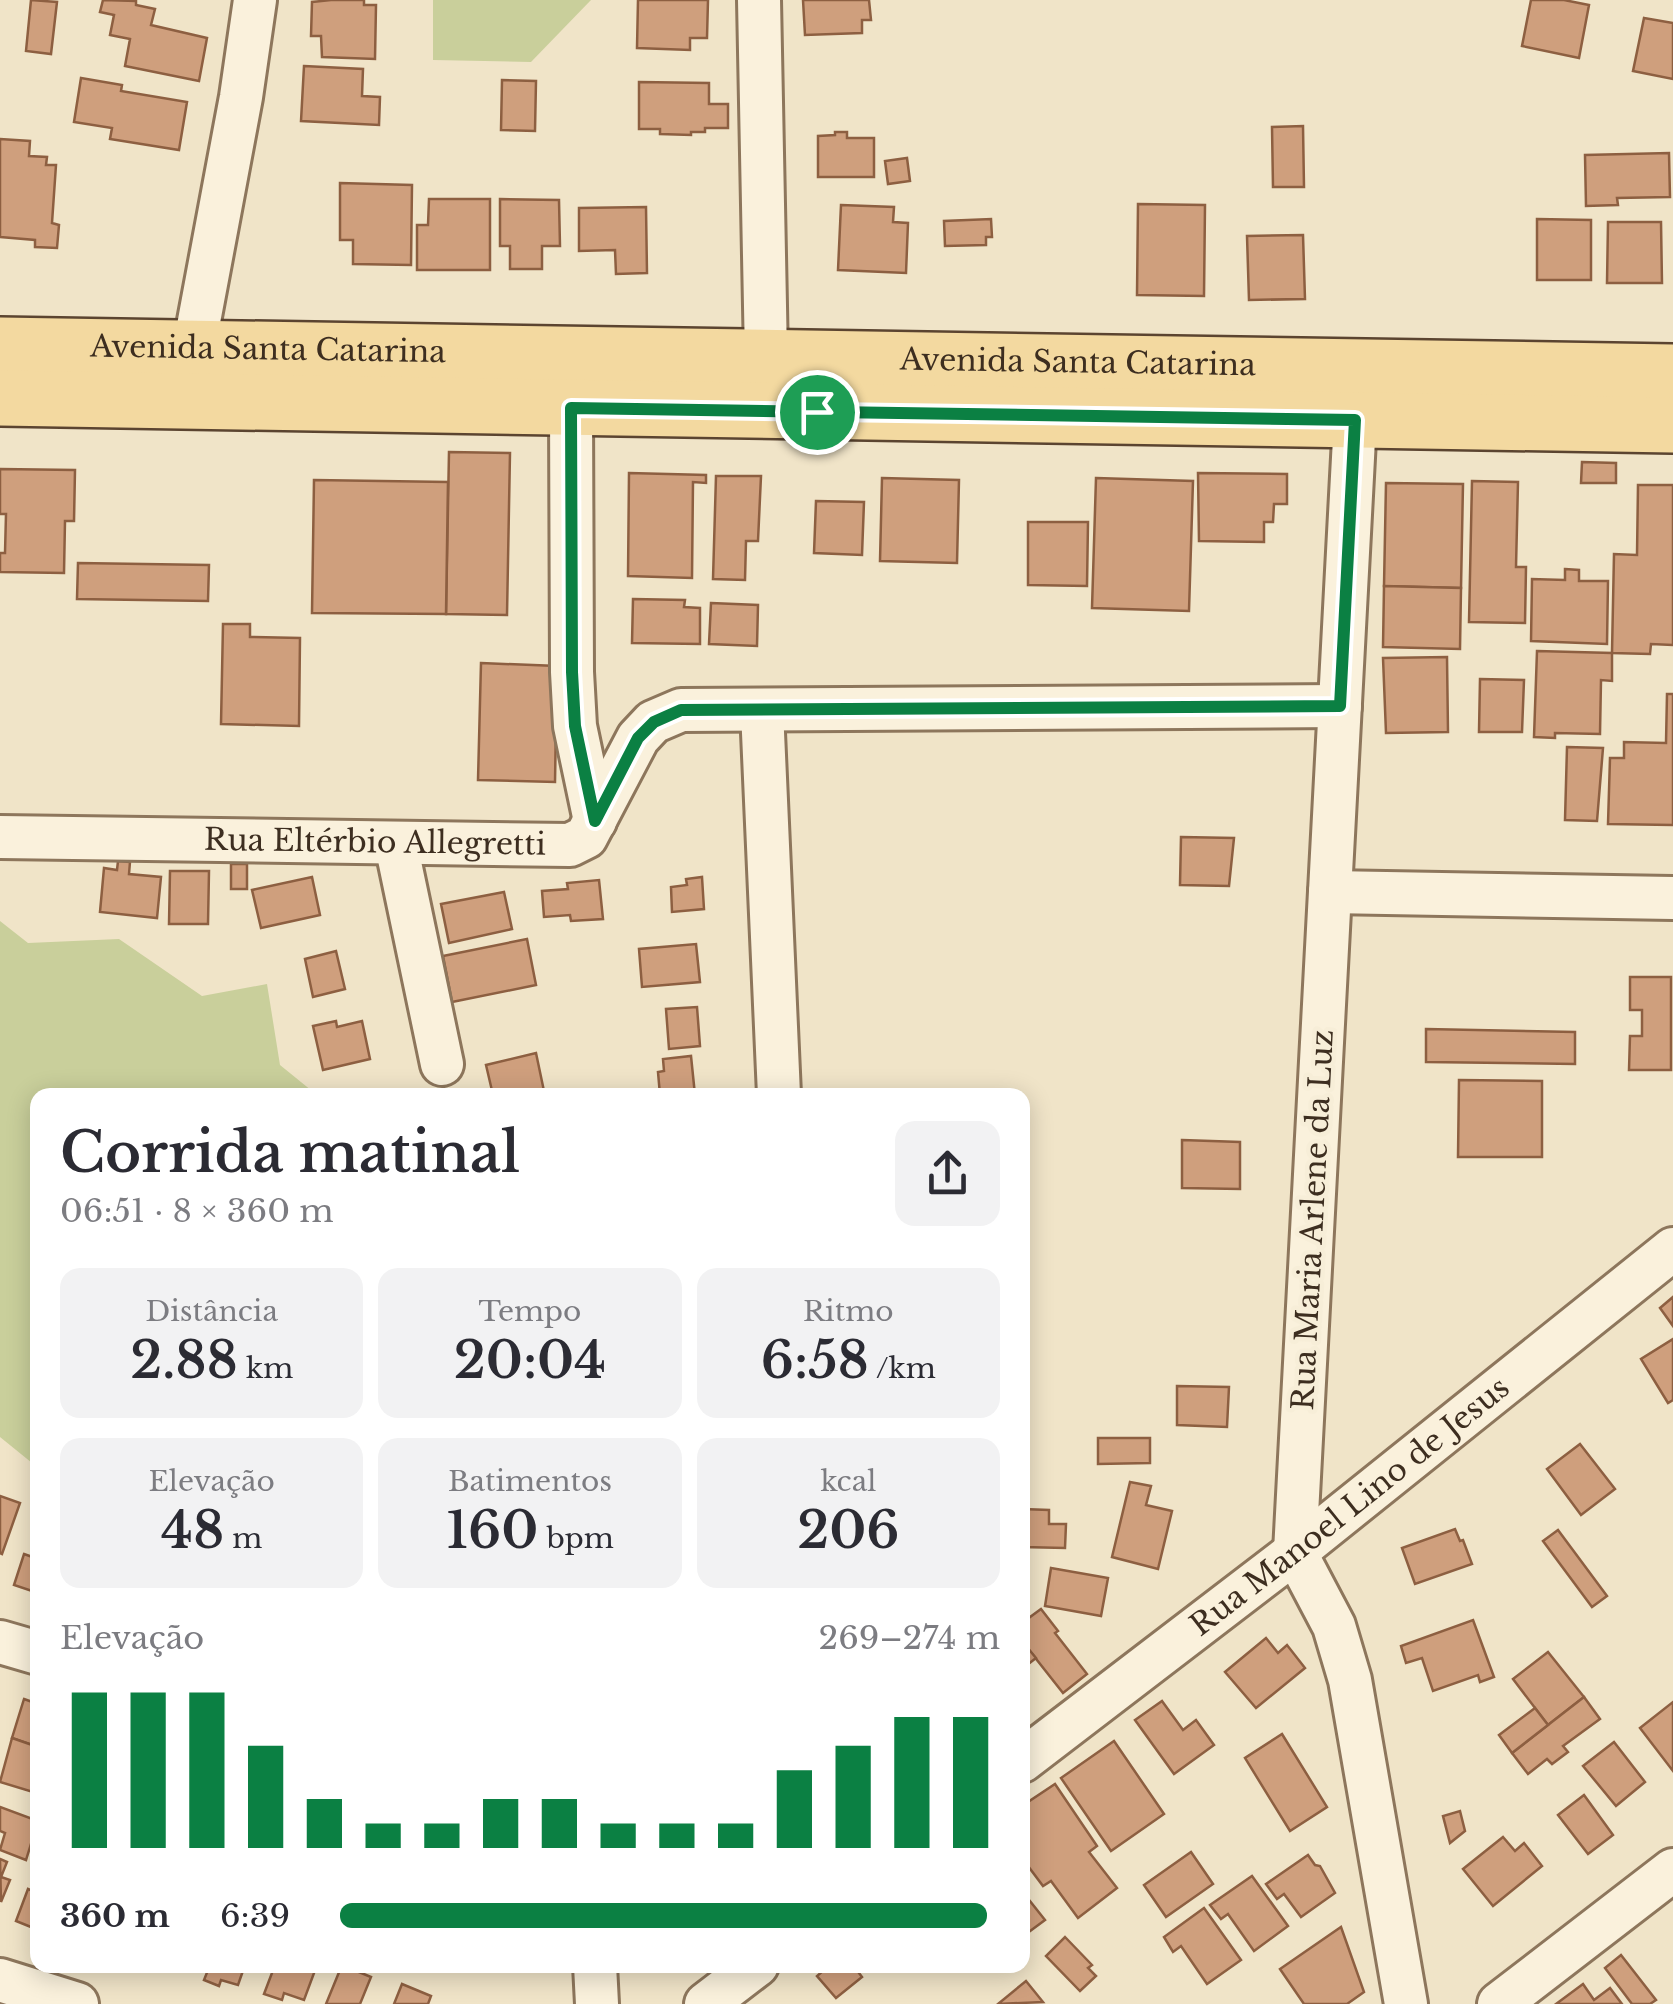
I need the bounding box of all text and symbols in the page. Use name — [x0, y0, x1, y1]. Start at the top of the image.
street label: Avenida Santa Catarina — [89, 327, 447, 370]
street label: Avenida Santa Catarina — [899, 341, 1256, 383]
pin — [775, 370, 860, 455]
icon: arrive — [790, 385, 845, 440]
street label: Rua Eltérbio Allegretti — [204, 821, 546, 863]
street label: Rua Maria Arlene da Luz — [1284, 1029, 1341, 1411]
text: Corrida matinal — [60, 1119, 520, 1187]
button: share — [895, 1121, 1000, 1226]
text: 06:51 · 8 × 360 m — [60, 1191, 334, 1231]
text: Distância — [145, 1294, 278, 1329]
text: Tempo — [479, 1294, 581, 1329]
text: Ritmo — [803, 1294, 894, 1329]
text: 2.88 — [130, 1329, 238, 1392]
text: 20:04 — [454, 1329, 606, 1392]
text: 6:58 — [761, 1329, 869, 1392]
text: km — [238, 1351, 293, 1386]
text: /km — [869, 1351, 936, 1386]
street label: Rua Manoel Lino de Jesus — [1183, 1369, 1517, 1644]
text: Elevação — [149, 1464, 275, 1499]
text: Batimentos — [448, 1464, 612, 1499]
text: kcal — [820, 1464, 876, 1499]
text: 48 — [161, 1499, 224, 1562]
text: 160 — [446, 1499, 538, 1562]
text: 206 — [797, 1499, 899, 1562]
text: m — [224, 1521, 262, 1556]
text: bpm — [538, 1521, 614, 1556]
text: Elevação — [60, 1618, 204, 1658]
text: 269–274 m — [819, 1618, 1000, 1658]
text: 360 m — [60, 1896, 170, 1936]
text: 6:39 — [220, 1896, 290, 1936]

